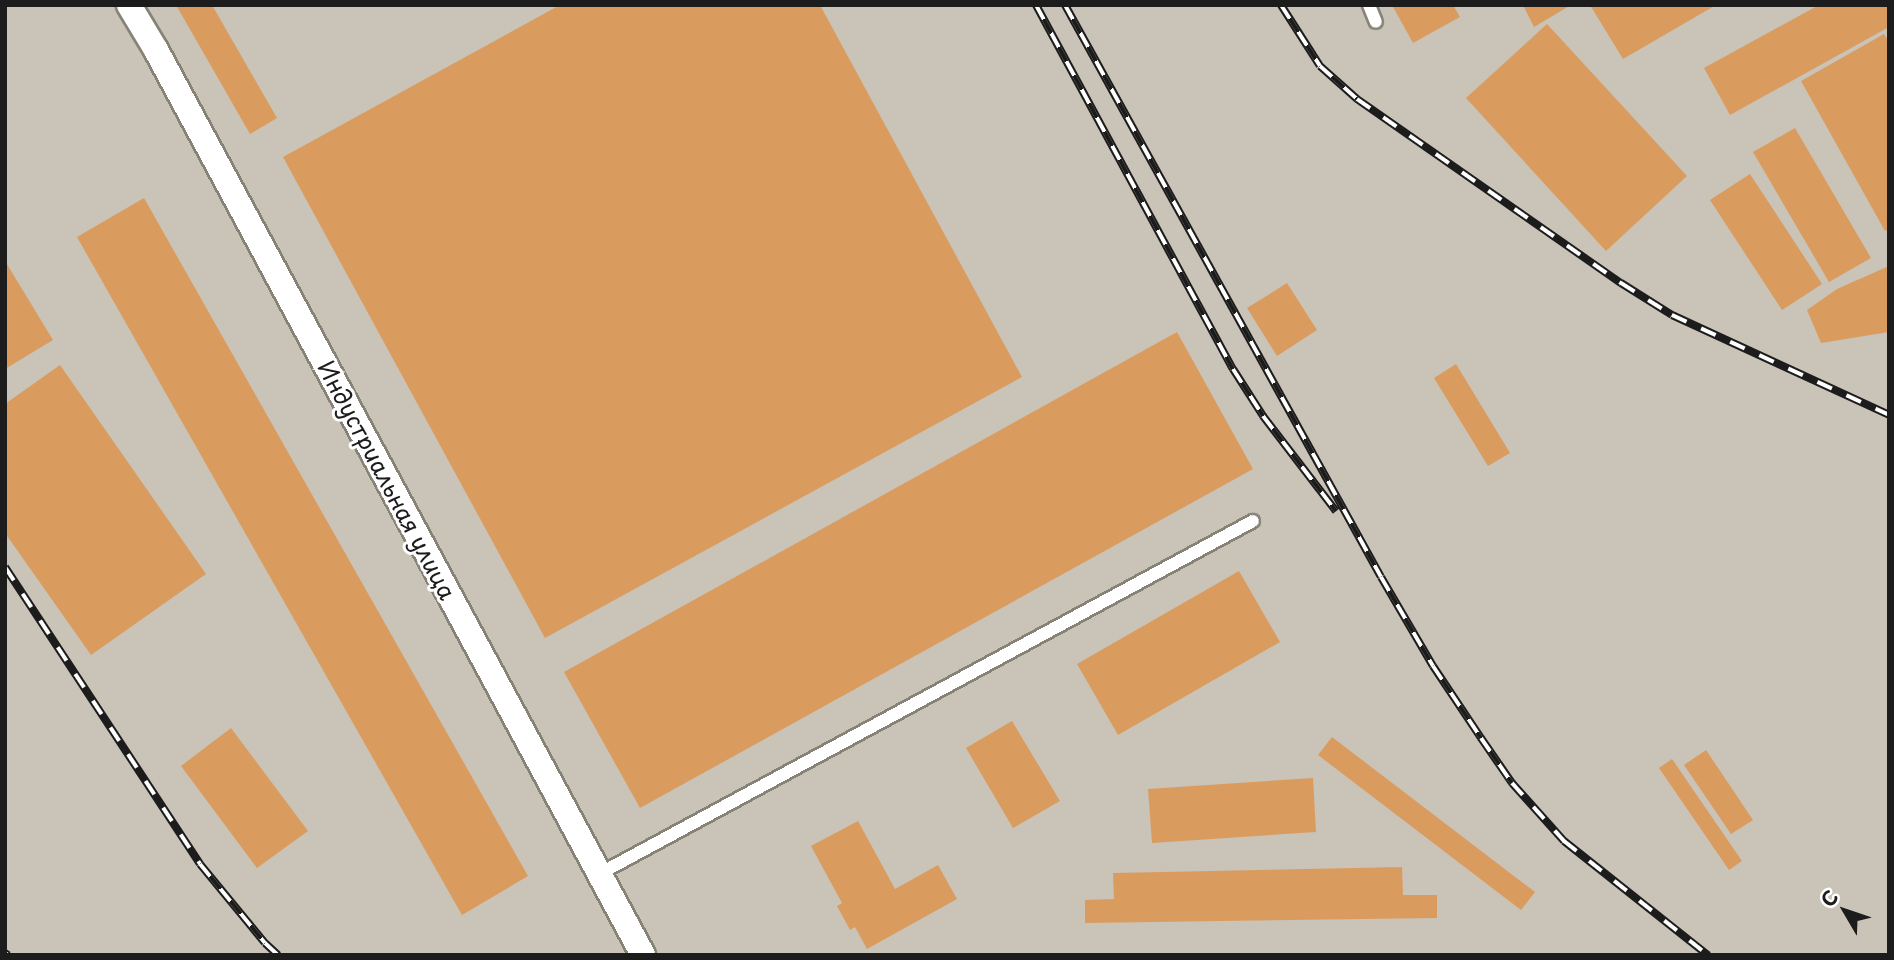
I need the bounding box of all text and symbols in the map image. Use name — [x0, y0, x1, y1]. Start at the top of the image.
street label: Индустриальная улица — [312, 355, 462, 605]
north arrow — [1810, 876, 1880, 946]
text: С — [1813, 883, 1844, 912]

